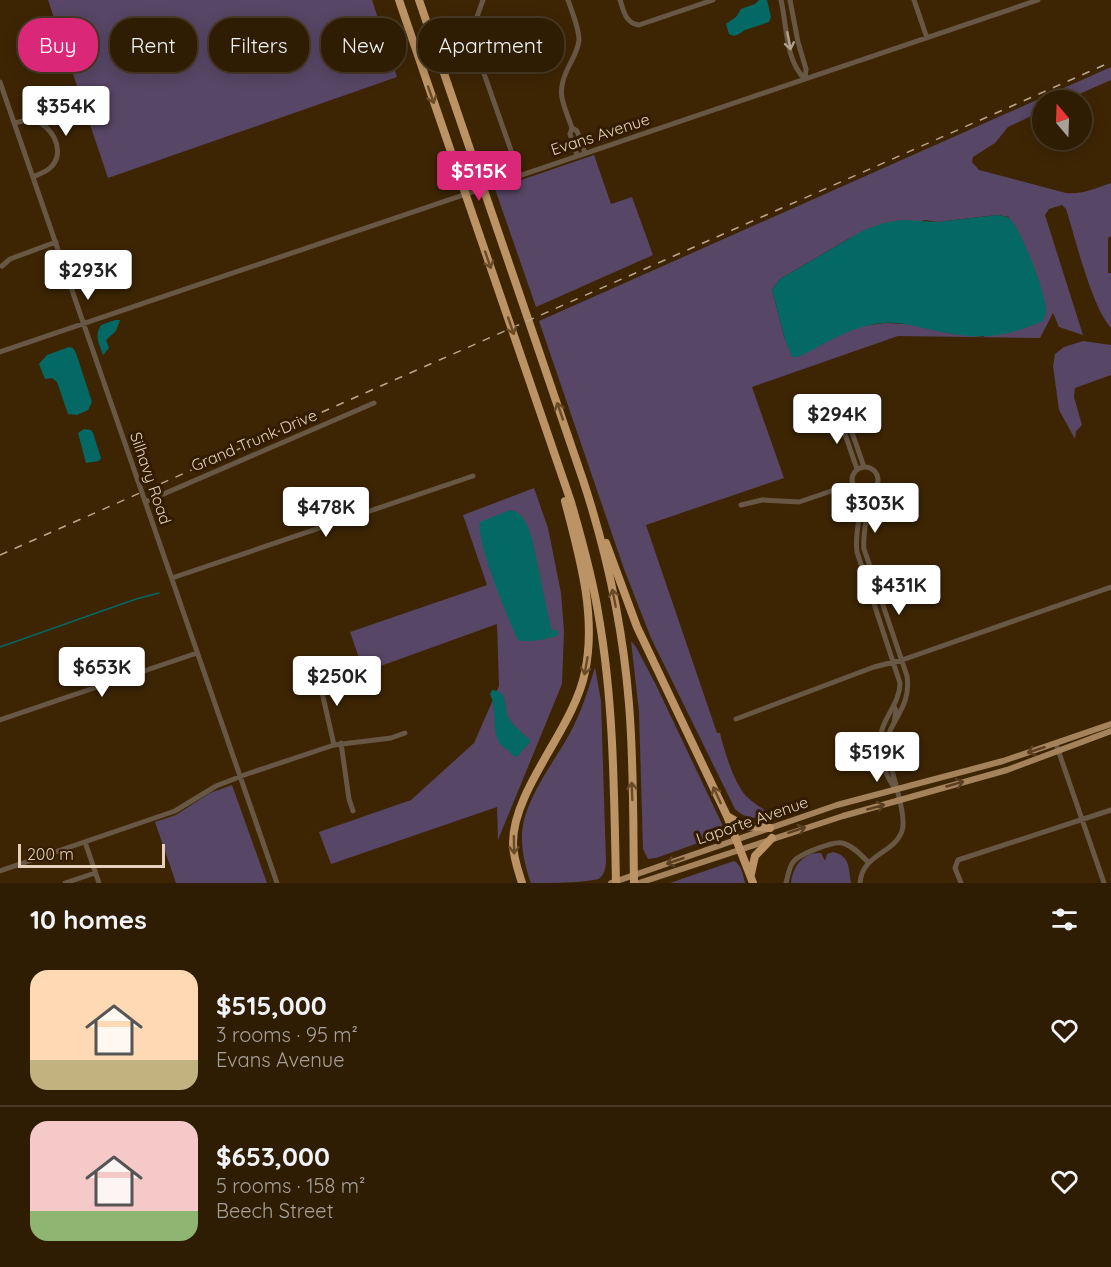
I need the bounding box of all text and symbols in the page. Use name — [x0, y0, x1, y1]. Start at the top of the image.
chip: Buy — [18, 18, 98, 72]
chip: Rent — [110, 18, 197, 72]
chip: Filters — [209, 18, 309, 72]
chip: New — [321, 18, 406, 72]
chip: Apartment — [418, 18, 564, 72]
one-way arrow — [784, 31, 795, 51]
one-way arrow — [427, 85, 438, 104]
pin: $354K — [24, 86, 108, 137]
north arrow — [1032, 90, 1092, 150]
map controls — [1032, 90, 1092, 150]
text: $354K — [36, 93, 96, 118]
street label: Evans Avenue — [548, 109, 652, 159]
pin: $515K — [437, 151, 521, 202]
text: $515K — [451, 158, 507, 183]
pin: $293K — [46, 250, 130, 301]
one-way arrow — [484, 250, 495, 269]
text: $293K — [59, 257, 117, 282]
one-way arrow — [506, 316, 517, 335]
pin: $294K — [795, 394, 879, 445]
text: $294K — [807, 401, 867, 426]
one-way arrow — [553, 402, 564, 421]
street label: Grand Trunk Drive — [188, 404, 320, 476]
street label: Silhavy Road — [126, 429, 176, 527]
pin: $303K — [833, 483, 917, 534]
pin: $478K — [284, 487, 368, 538]
text: $303K — [846, 490, 904, 515]
text: $478K — [297, 494, 355, 519]
pin: $431K — [857, 565, 941, 616]
text: $431K — [871, 572, 927, 597]
one-way arrow — [608, 588, 619, 608]
pin: $653K — [60, 647, 144, 698]
text: $653K — [73, 654, 131, 679]
pin: $250K — [295, 656, 379, 707]
one-way arrow — [580, 656, 591, 675]
text: $250K — [307, 663, 367, 688]
pin: $519K — [835, 732, 919, 783]
text: $519K — [849, 739, 905, 764]
one-way arrow — [1027, 746, 1046, 757]
one-way arrow — [945, 778, 964, 790]
one-way arrow — [626, 782, 638, 802]
one-way arrow — [711, 786, 723, 804]
street label: Laporte Avenue — [693, 791, 811, 849]
one-way arrow — [866, 801, 885, 812]
one-way arrow — [787, 824, 806, 835]
one-way arrow — [508, 835, 520, 854]
scale bar — [18, 841, 165, 868]
text: 200 m — [27, 844, 74, 864]
one-way arrow — [666, 856, 685, 867]
text: 10 homes — [30, 903, 147, 936]
icon: filters — [1048, 903, 1081, 936]
text: $515,000 — [216, 989, 327, 1022]
icon: home — [78, 994, 150, 1066]
icon: heart — [1048, 1014, 1081, 1047]
text: 3 rooms · 95 m² — [216, 1022, 358, 1047]
text: Evans Avenue — [216, 1047, 345, 1072]
text: $653,000 — [216, 1140, 330, 1173]
icon: home — [78, 1145, 150, 1217]
icon: heart — [1048, 1165, 1081, 1198]
text: 5 rooms · 158 m² — [216, 1173, 365, 1198]
text: Beech Street — [216, 1198, 333, 1223]

